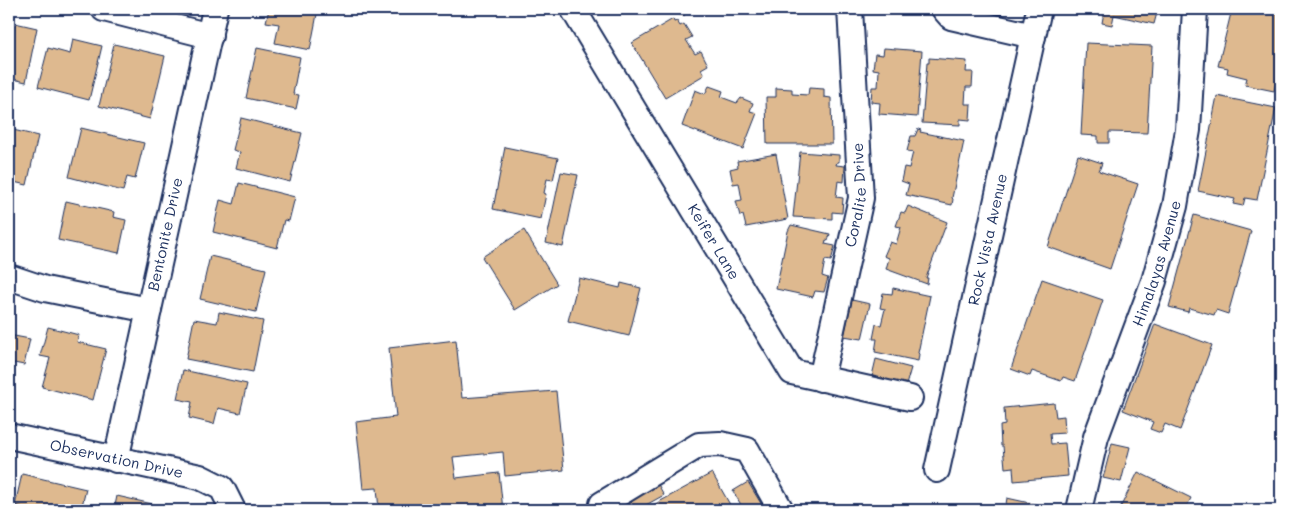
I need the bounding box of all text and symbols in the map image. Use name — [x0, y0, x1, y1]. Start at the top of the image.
street label: Coralite Drive — [839, 142, 870, 249]
street label: Rock Vista Avenue — [963, 172, 1011, 307]
street label: Bentonite Drive — [142, 175, 187, 293]
street label: Himalayas Avenue — [1127, 199, 1185, 329]
street label: Keifer Lane — [684, 200, 745, 283]
street label: Observation Drive — [48, 434, 185, 482]

